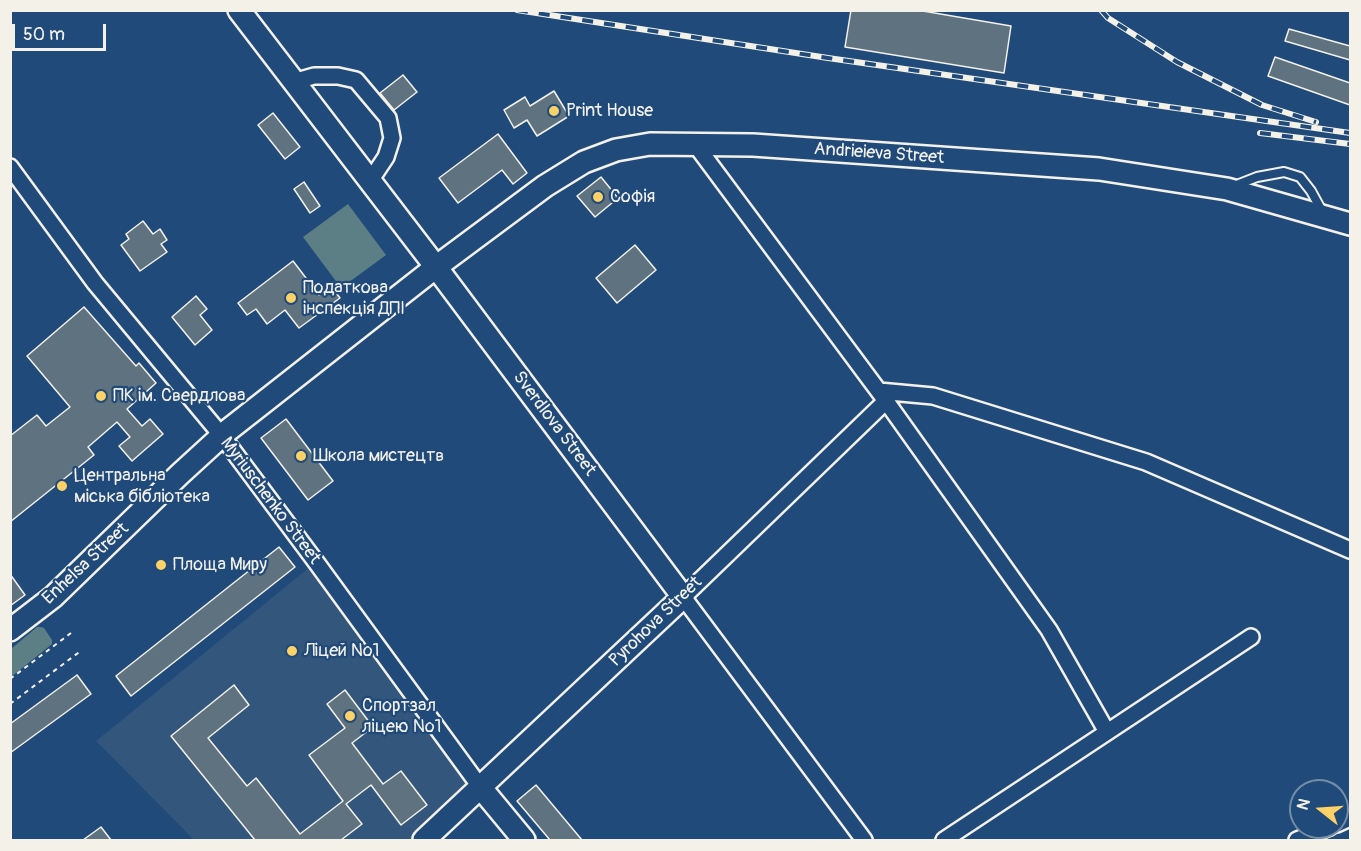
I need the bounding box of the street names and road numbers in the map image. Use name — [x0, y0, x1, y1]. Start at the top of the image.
street label: Andrieieva Street — [813, 139, 945, 169]
street label: Sverdlova Street — [508, 367, 600, 481]
street label: Myriuschenko Street — [215, 433, 325, 569]
street label: Enhelsa Street — [38, 518, 134, 610]
street label: Pyrohova Street — [605, 572, 707, 672]

